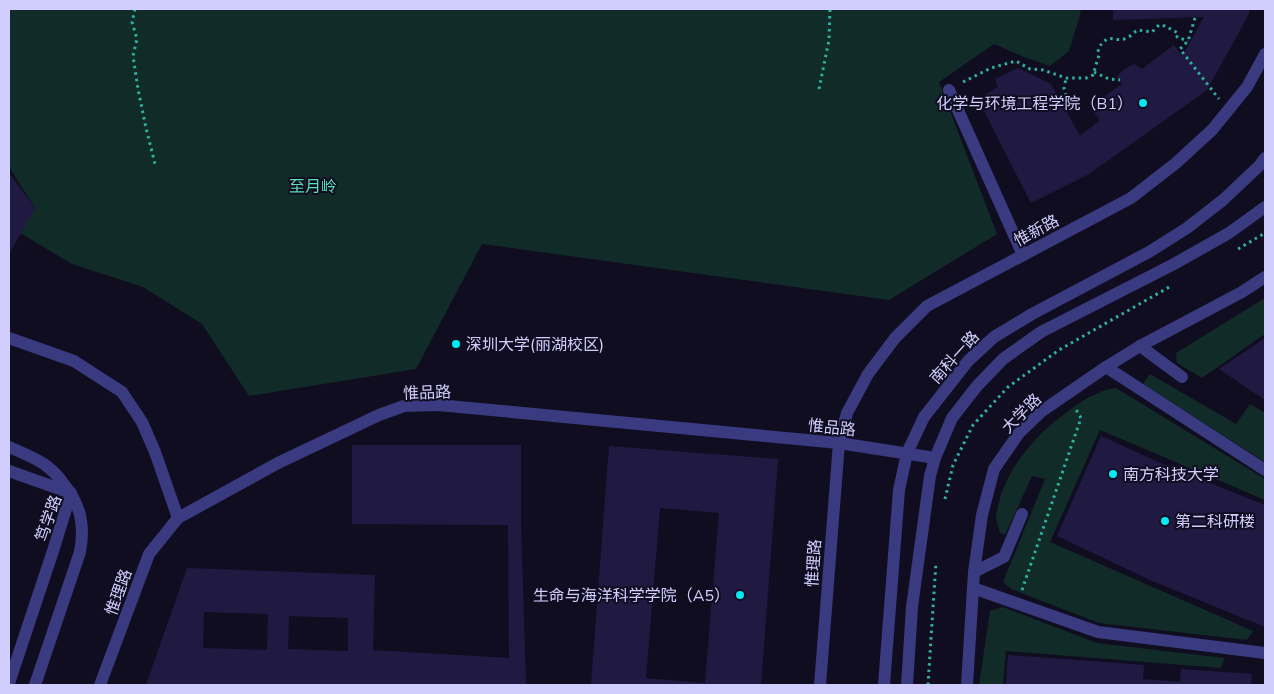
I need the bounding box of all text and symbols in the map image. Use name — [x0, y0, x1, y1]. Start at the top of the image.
place label: 化学与环境工程学院（B1） — [937, 93, 1133, 115]
marker: 化学与环境工程学院（B1） — [1137, 97, 1149, 109]
park label: 至月岭 — [289, 176, 337, 198]
street label: 惟新路 — [1010, 210, 1063, 252]
street label: 南科一路 — [925, 327, 984, 389]
place label: 深圳大学(丽湖校区) — [466, 334, 604, 356]
marker: 深圳大学(丽湖校区) — [450, 338, 462, 350]
street label: 惟品路 — [403, 381, 451, 405]
street label: 大学路 — [997, 389, 1046, 438]
street label: 惟品路 — [807, 415, 857, 441]
place label: 南方科技大学 — [1123, 464, 1219, 486]
marker: 南方科技大学 — [1107, 468, 1119, 480]
street label: 笃学路 — [31, 492, 67, 545]
place label: 第二科研楼 — [1175, 511, 1255, 533]
marker: 第二科研楼 — [1159, 515, 1171, 527]
street label: 惟理路 — [801, 538, 827, 588]
street label: 惟理路 — [100, 566, 137, 619]
place label: 生命与海洋科学学院（A5） — [533, 585, 730, 607]
marker: 生命与海洋科学学院（A5） — [734, 589, 746, 601]

